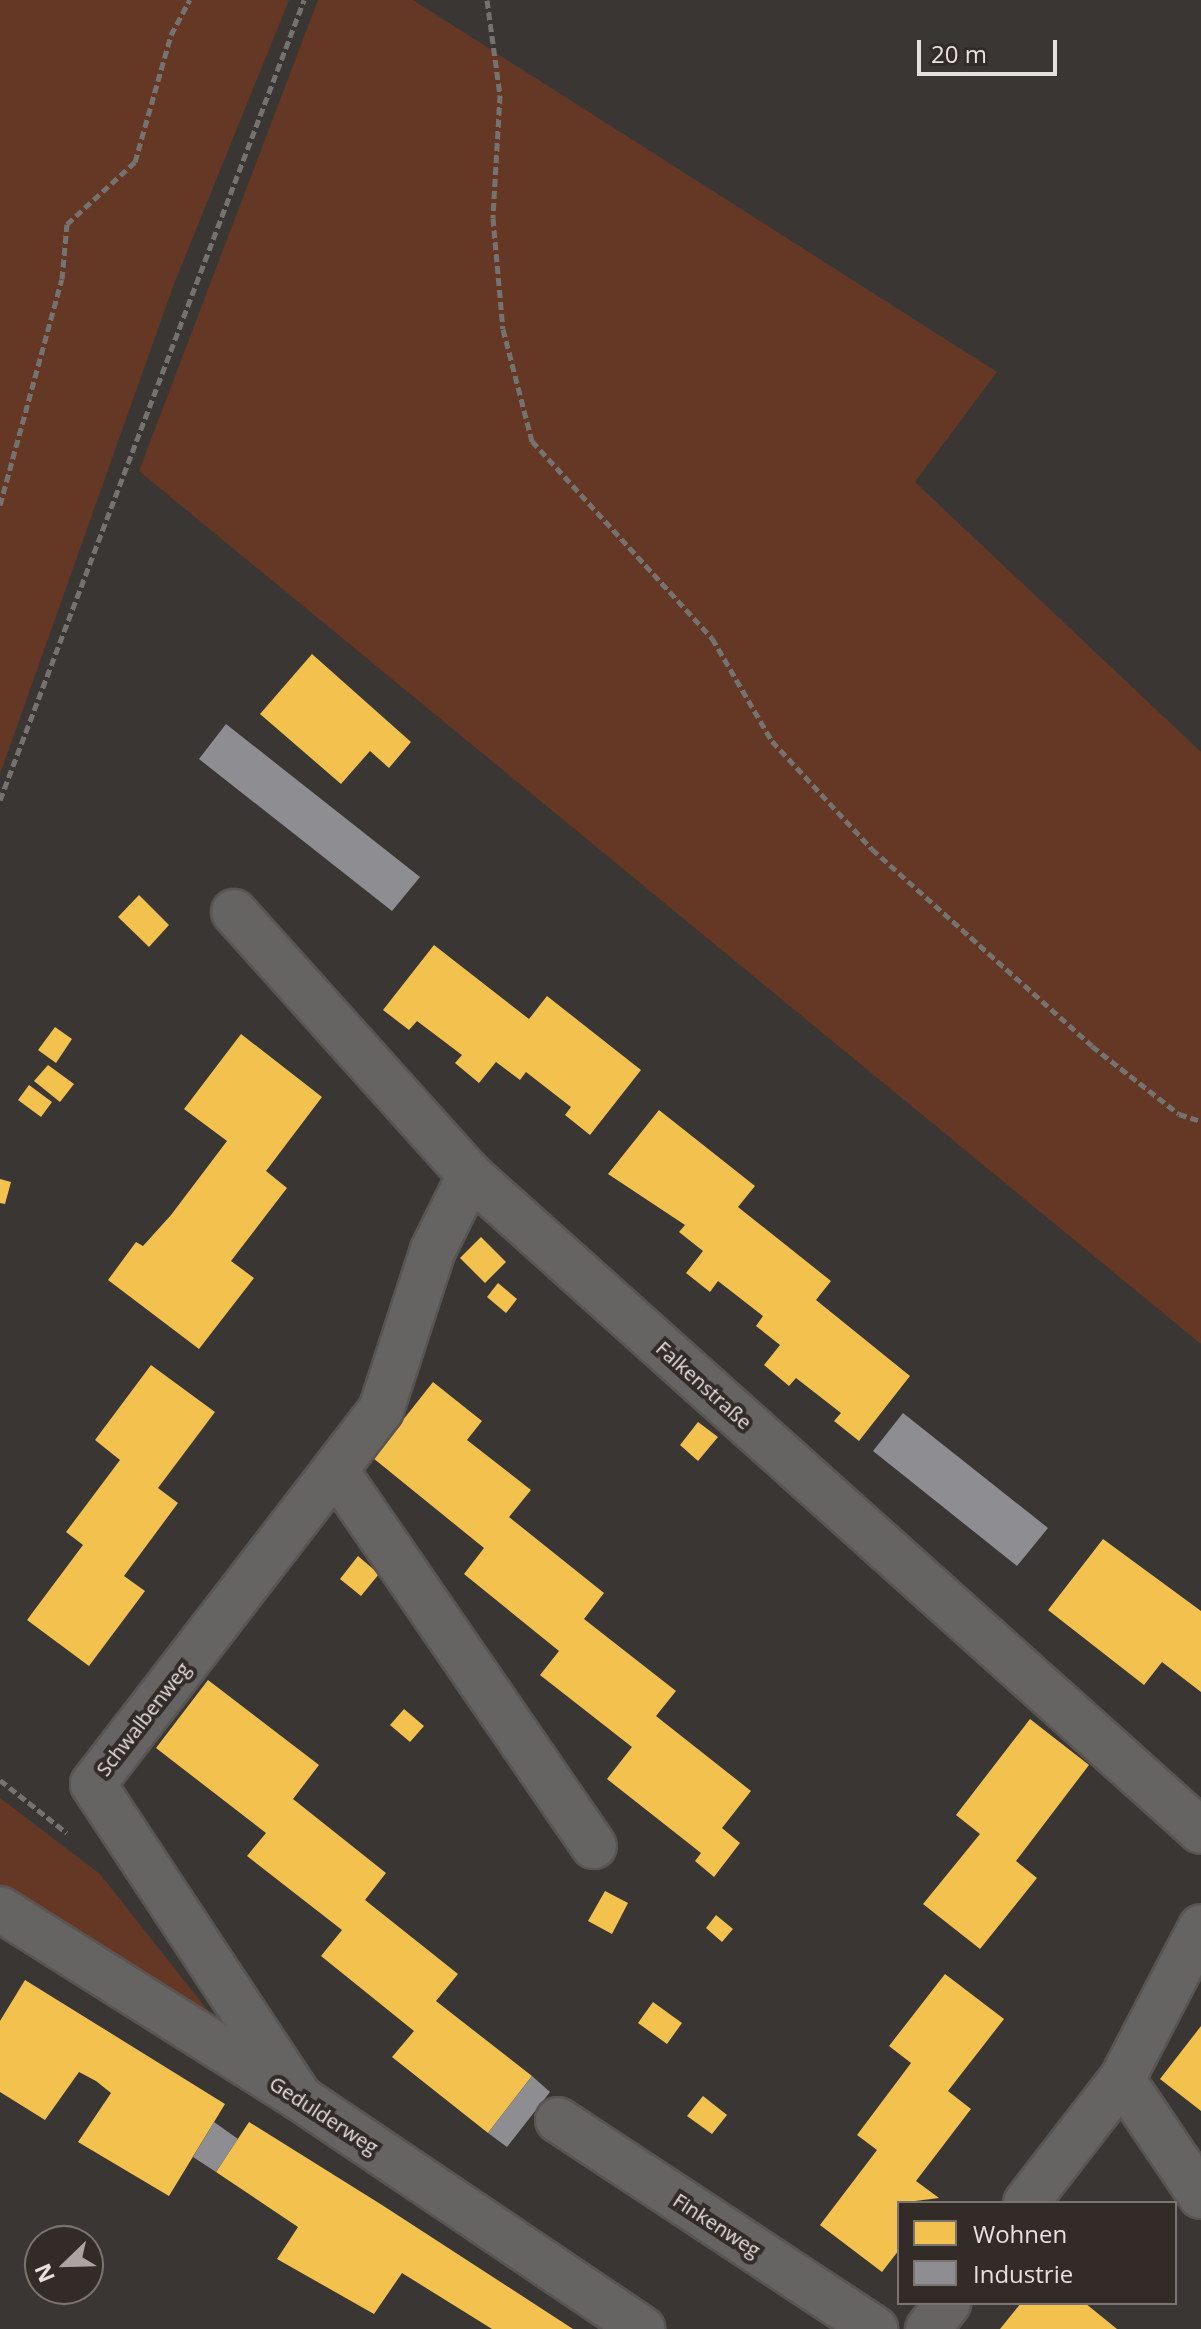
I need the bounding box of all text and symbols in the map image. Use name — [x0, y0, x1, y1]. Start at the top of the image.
scale bar — [921, 24, 1061, 74]
text: 20 m — [931, 37, 987, 70]
street label: Falkenstraße — [651, 1336, 757, 1434]
street label: Schwalbenweg — [91, 1657, 195, 1781]
street label: Gedulderweg — [265, 2071, 383, 2159]
street label: Finkenweg — [669, 2188, 765, 2262]
legend — [897, 2201, 1177, 2305]
text: Wohnen — [973, 2217, 1067, 2250]
north arrow — [24, 2225, 104, 2305]
text: Industrie — [973, 2257, 1073, 2290]
text: N — [26, 2260, 61, 2288]

